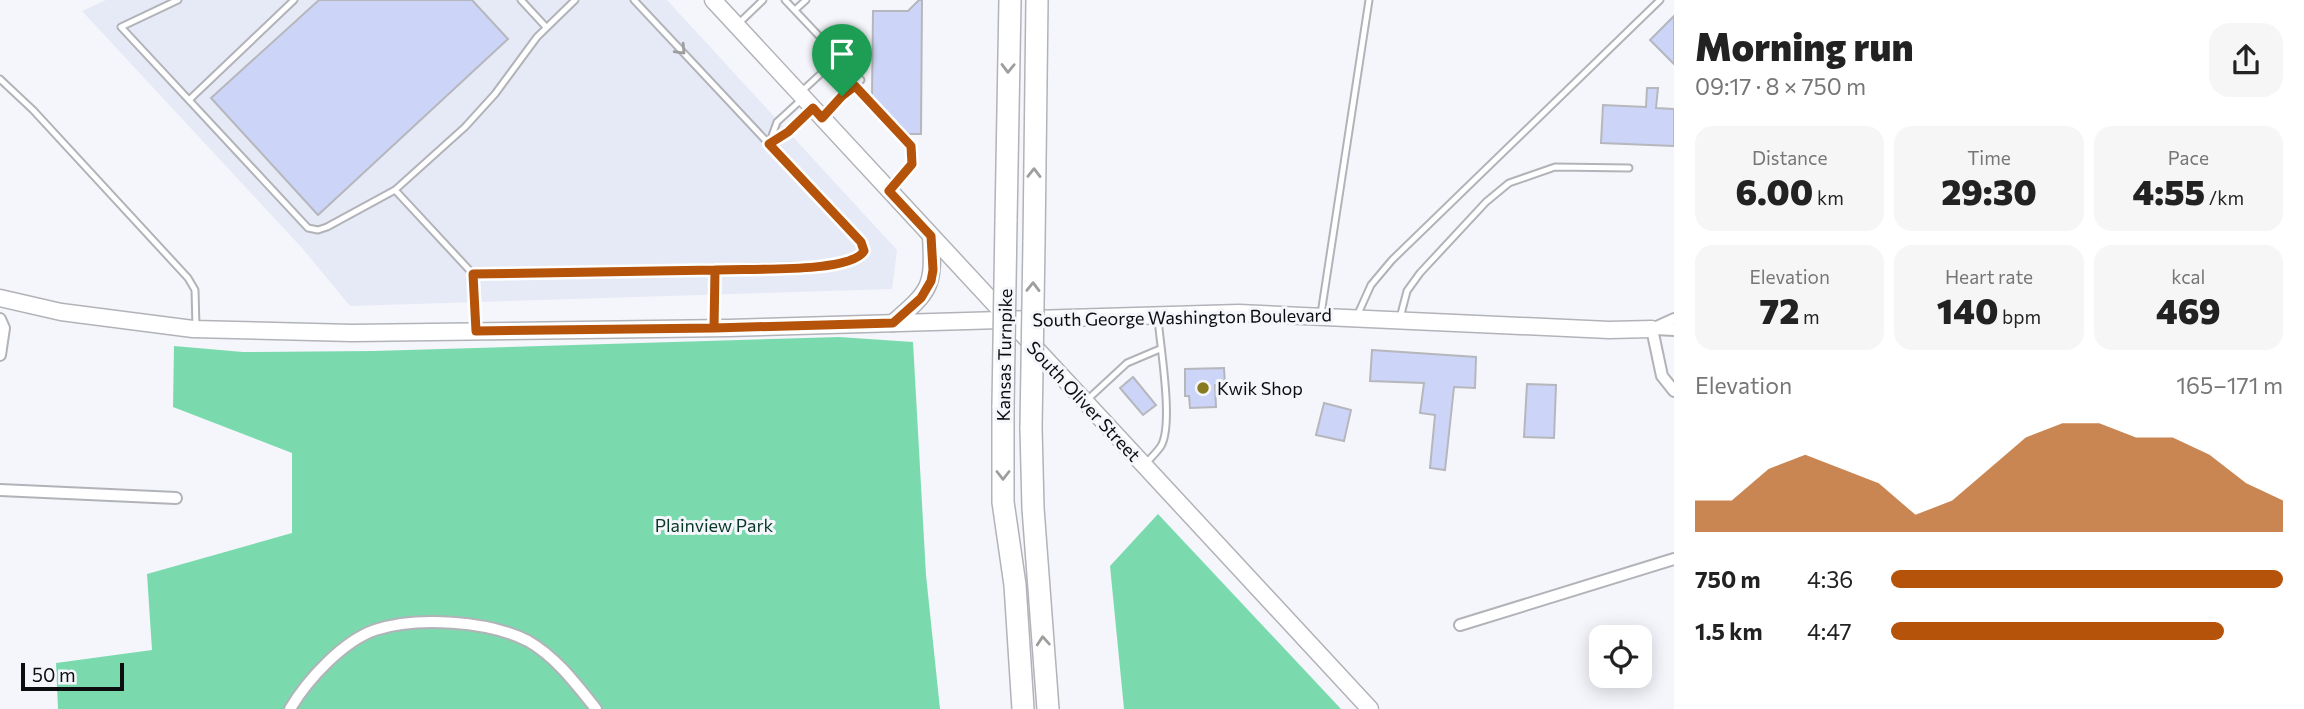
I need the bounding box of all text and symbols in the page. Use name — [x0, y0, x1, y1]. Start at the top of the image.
text: Morning run — [1695, 22, 1914, 69]
button: share — [2209, 23, 2283, 97]
pin — [812, 24, 872, 96]
icon: arrive — [823, 35, 861, 73]
one-way arrow — [673, 42, 685, 55]
one-way arrow — [1001, 63, 1016, 74]
text: 09:17 · 8 × 750 m — [1695, 72, 1866, 100]
text: Distance — [1752, 146, 1827, 169]
text: Time — [1967, 146, 2011, 169]
text: Pace — [2168, 146, 2209, 169]
one-way arrow — [1027, 168, 1042, 179]
text: 6.00 — [1736, 169, 1813, 212]
text: 29:30 — [1941, 169, 2037, 212]
text: 4:55 — [2132, 169, 2205, 212]
text: km — [1813, 186, 1844, 209]
text: /km — [2205, 186, 2244, 209]
text: Elevation — [1750, 265, 1830, 288]
text: Heart rate — [1945, 265, 2033, 288]
text: kcal — [2171, 265, 2205, 288]
one-way arrow — [1025, 281, 1041, 291]
street label: Kansas Turnpike — [992, 288, 1016, 422]
text: 72 — [1760, 288, 1799, 331]
text: 140 — [1937, 288, 1998, 331]
text: 469 — [2156, 288, 2221, 331]
street label: South George Washington Boulevard — [1032, 303, 1332, 331]
text: m — [1799, 305, 1820, 328]
text: bpm — [1998, 305, 2041, 328]
street label: South Oliver Street — [1023, 336, 1145, 466]
text: Elevation — [1695, 371, 1792, 399]
text: 165–171 m — [2176, 371, 2283, 399]
place label: Kwik Shop — [1217, 377, 1303, 399]
marker: Kwik Shop — [1195, 380, 1211, 396]
one-way arrow — [995, 470, 1011, 480]
park label: Plainview Park — [655, 514, 774, 536]
text: 750 m — [1695, 565, 1761, 593]
text: 4:36 — [1807, 565, 1853, 593]
text: 1.5 km — [1695, 617, 1763, 645]
text: 4:47 — [1807, 617, 1852, 645]
map controls — [1589, 625, 1652, 688]
button: locate — [1589, 625, 1652, 688]
one-way arrow — [1036, 635, 1051, 646]
scale bar — [21, 660, 124, 692]
text: 50 m — [32, 663, 76, 686]

